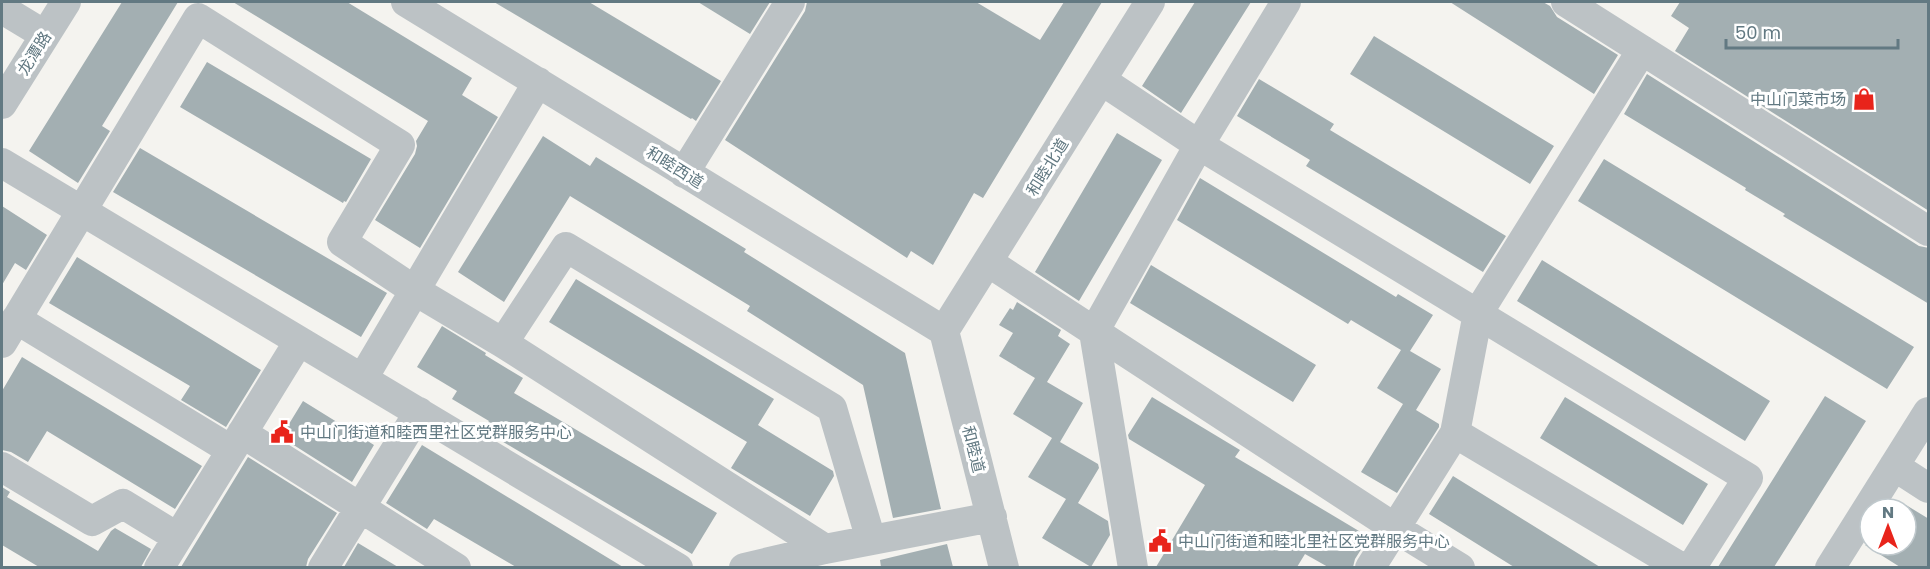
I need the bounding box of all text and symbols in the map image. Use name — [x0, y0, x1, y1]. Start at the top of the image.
scale bar — [1726, 12, 1898, 50]
text: 50 m — [1735, 20, 1781, 45]
street label: 龙潭路 — [12, 27, 57, 80]
shop icon: 中山门菜市场 — [1851, 86, 1877, 112]
place label: 中山门菜市场 — [1750, 88, 1846, 111]
street label: 和睦北道 — [1021, 134, 1074, 201]
street label: 和睦西道 — [641, 141, 708, 194]
public building icon: 中山门街道和睦西里社区党群服务中心 — [269, 419, 295, 445]
place label: 中山门街道和睦西里社区党群服务中心 — [300, 421, 572, 444]
street label: 和睦道 — [957, 423, 990, 475]
north arrow — [1858, 497, 1918, 557]
text: N — [1882, 501, 1894, 524]
public building icon: 中山门街道和睦北里社区党群服务中心 — [1147, 528, 1173, 554]
place label: 中山门街道和睦北里社区党群服务中心 — [1178, 530, 1450, 553]

